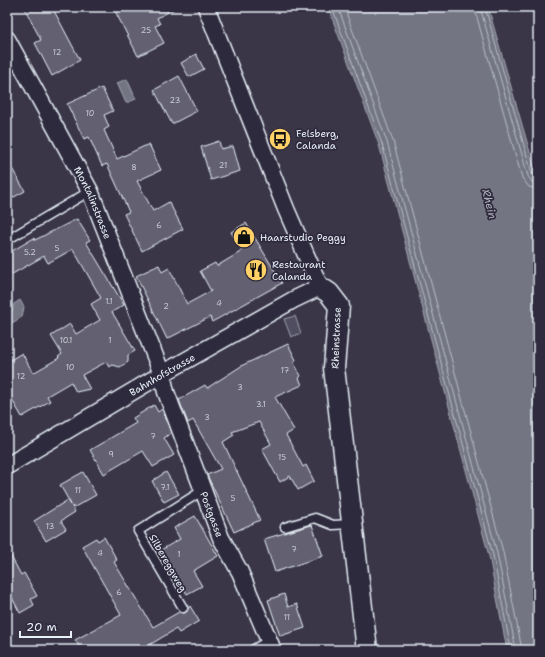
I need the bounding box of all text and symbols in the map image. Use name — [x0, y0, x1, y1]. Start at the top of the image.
house number: 25 — [141, 25, 151, 36]
house number: 12 — [53, 47, 62, 58]
house number: 23 — [170, 95, 180, 106]
house number: 10 — [86, 108, 94, 119]
bus stop icon: Felsberg, Calanda — [267, 126, 293, 152]
place label: Felsberg, Calanda — [296, 127, 339, 152]
house number: 21 — [219, 160, 227, 171]
house number: 8 — [131, 162, 137, 173]
street label: Montalinstrasse — [71, 164, 115, 241]
water label: Rhein — [478, 188, 500, 220]
house number: 6 — [156, 220, 162, 231]
shop icon: Haarstudio Peggy — [231, 224, 257, 250]
place label: Haarstudio Peggy — [260, 231, 346, 244]
house number: 5 — [55, 243, 60, 254]
house number: 5.2 — [24, 247, 36, 258]
restaurant icon: Restaurant Calanda — [243, 257, 269, 283]
place label: Restaurant Calanda — [272, 258, 326, 283]
house number: 1.1 — [105, 296, 113, 307]
house number: 4 — [216, 298, 222, 309]
house number: 2 — [163, 301, 169, 312]
street label: Rheinstrasse — [328, 307, 344, 369]
house number: 10.1 — [60, 335, 72, 346]
house number: 1 — [108, 335, 112, 346]
street label: Bahnhofstrasse — [127, 350, 198, 399]
house number: 10 — [66, 362, 74, 373]
house number: 17 — [281, 365, 290, 376]
house number: 12 — [17, 371, 26, 382]
house number: 3 — [237, 382, 243, 393]
house number: 3.1 — [256, 399, 266, 410]
house number: 3 — [204, 412, 210, 423]
house number: 7 — [150, 431, 156, 442]
house number: 9 — [108, 449, 114, 460]
house number: 15 — [278, 452, 286, 463]
house number: 7.1 — [160, 482, 170, 493]
house number: 11 — [75, 485, 81, 496]
street label: Postgasse — [198, 490, 227, 539]
house number: 5 — [231, 493, 236, 504]
house number: 13 — [46, 521, 54, 532]
street label: Silbereggweg — [146, 532, 190, 594]
house number: 7 — [291, 544, 297, 555]
house number: 4 — [97, 548, 103, 559]
house number: 1 — [177, 549, 181, 560]
house number: 6 — [116, 587, 122, 598]
house number: 11 — [284, 612, 290, 623]
scale bar — [20, 613, 71, 639]
text: 20 m — [26, 619, 57, 635]

